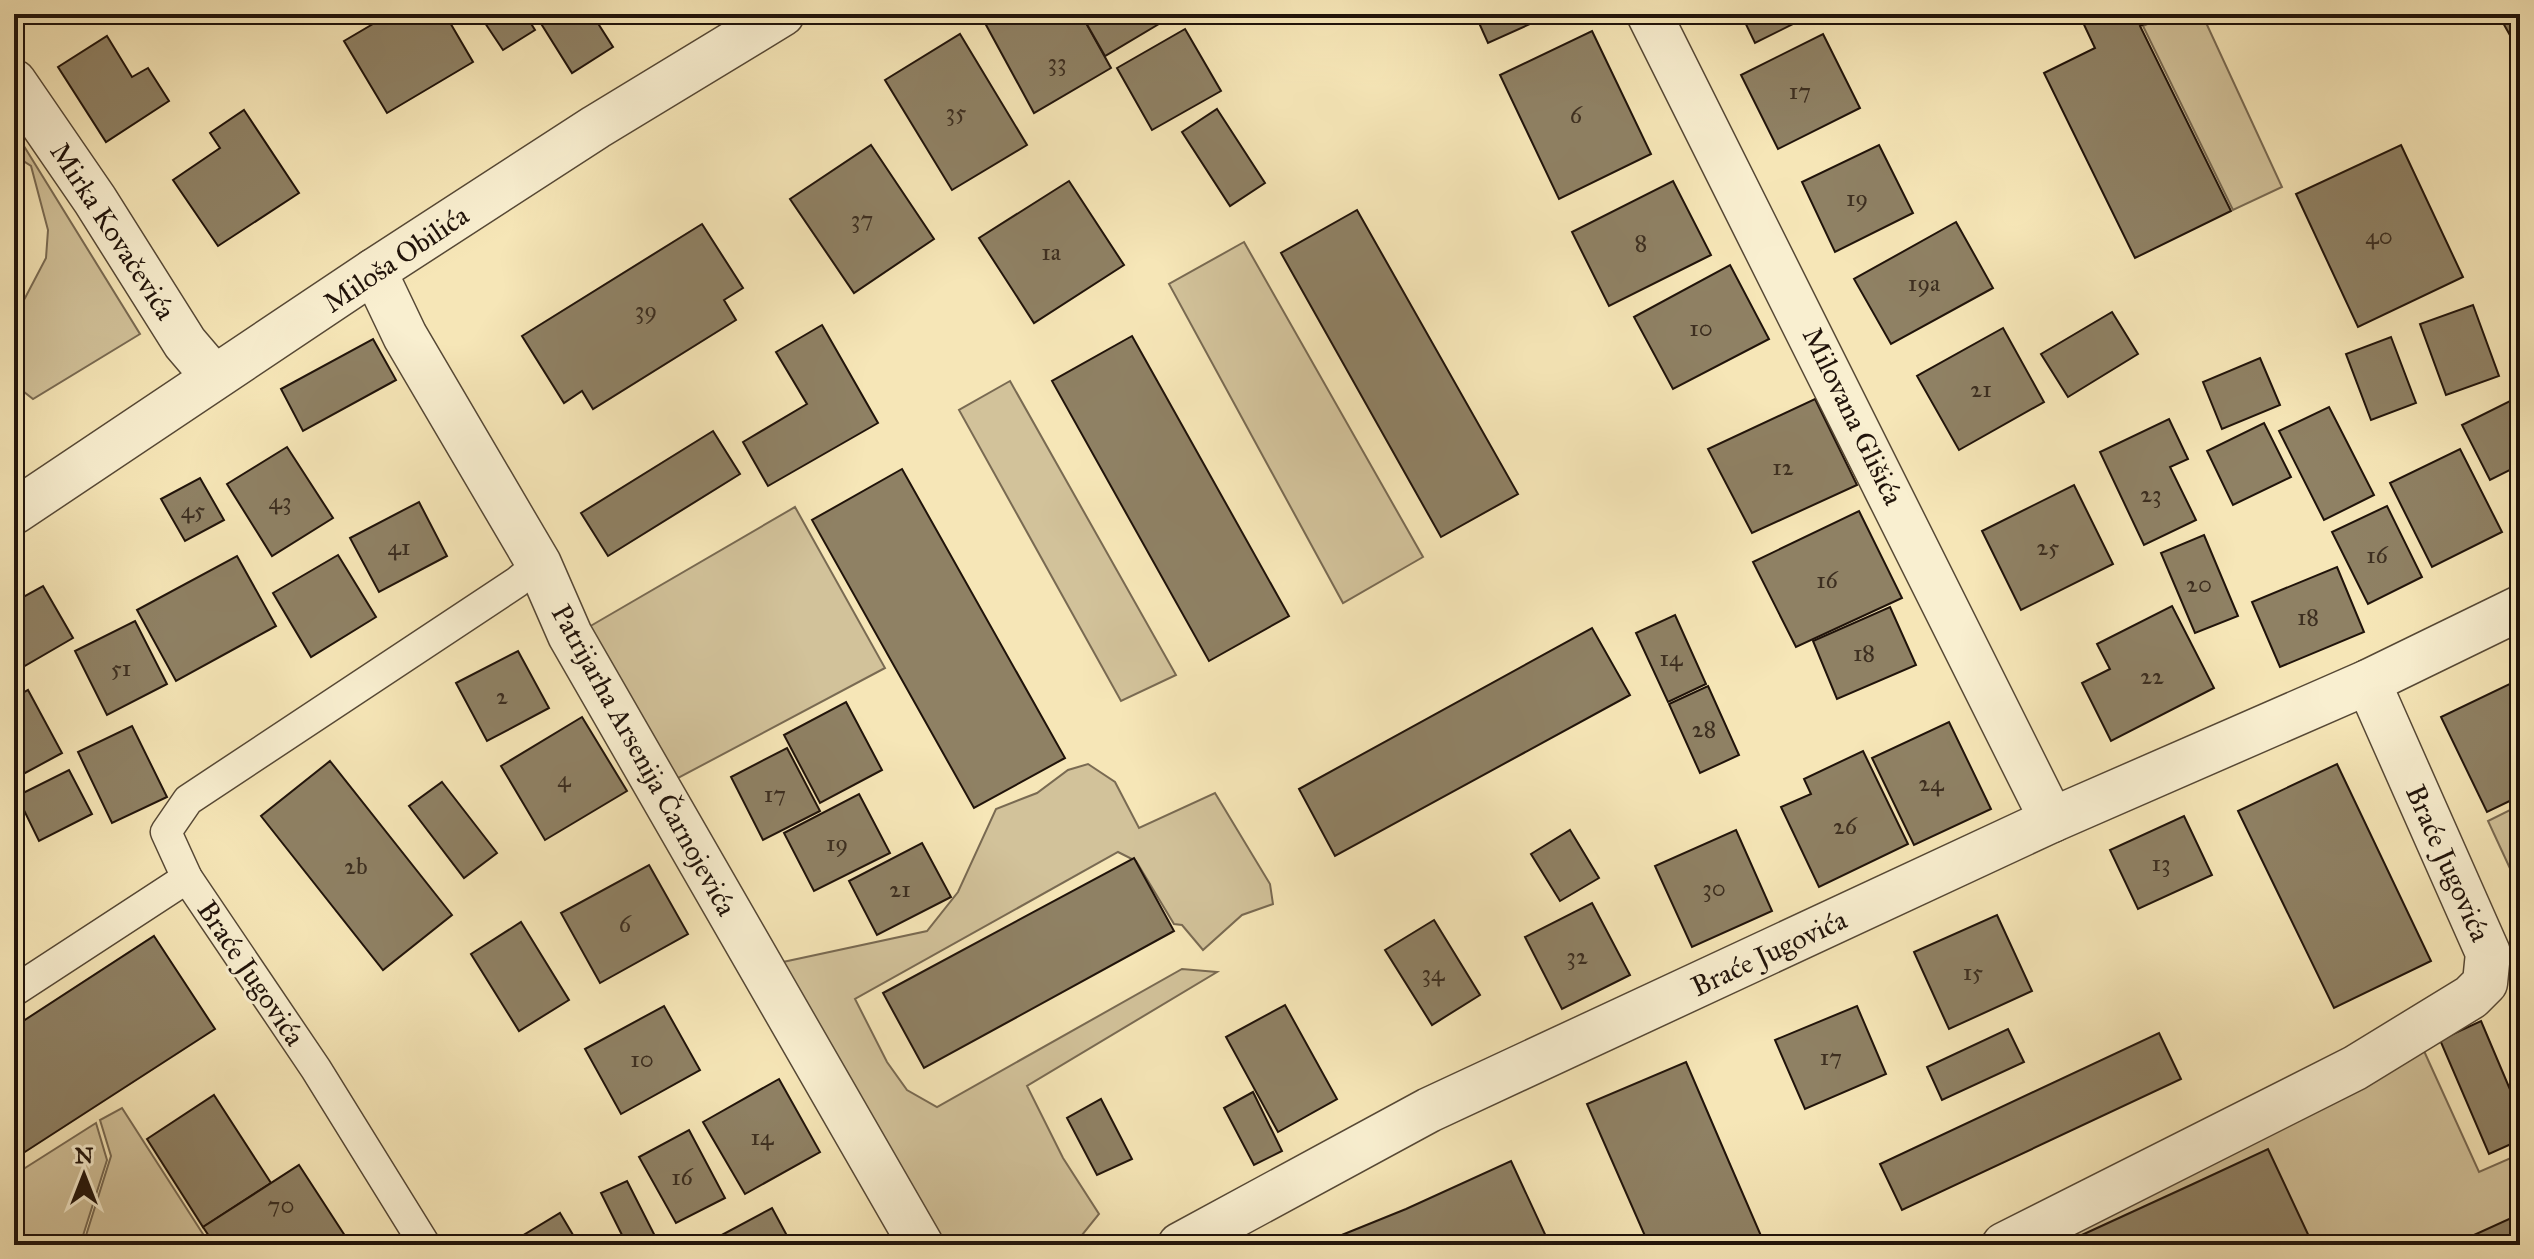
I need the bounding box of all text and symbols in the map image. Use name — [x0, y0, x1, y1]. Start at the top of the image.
house number: 33 — [1047, 47, 1067, 77]
house number: 17 — [1789, 76, 1811, 106]
house number: 35 — [946, 97, 966, 127]
house number: 6 — [1570, 100, 1583, 130]
street label: Mirka Kovačevića — [43, 136, 183, 326]
house number: 19 — [1846, 183, 1868, 213]
street label: Miloša Obilića — [317, 197, 475, 320]
house number: 37 — [851, 204, 873, 234]
house number: 40 — [2365, 221, 2393, 251]
house number: 8 — [1635, 228, 1647, 258]
house number: 1a — [1041, 237, 1062, 267]
house number: 19a — [1908, 268, 1941, 298]
house number: 39 — [635, 295, 657, 325]
house number: 10 — [1689, 313, 1713, 343]
street label: Milovana Glišića — [1795, 321, 1911, 511]
house number: 21 — [1970, 374, 1992, 404]
house number: 12 — [1772, 452, 1794, 482]
house number: 23 — [2140, 479, 2162, 509]
house number: 43 — [269, 486, 291, 516]
house number: 45 — [181, 495, 205, 525]
house number: 41 — [388, 532, 410, 562]
house number: 25 — [2037, 532, 2059, 562]
house number: 16 — [2366, 540, 2389, 570]
house number: 16 — [1816, 565, 1839, 595]
house number: 20 — [2186, 569, 2212, 599]
street label: Patrijarha Arsenija Čarnojevića — [544, 598, 744, 922]
house number: 18 — [2297, 602, 2319, 632]
house number: 18 — [1853, 638, 1875, 668]
house number: 14 — [1660, 643, 1683, 673]
house number: 51 — [111, 653, 131, 683]
house number: 22 — [2140, 661, 2164, 691]
house number: 2 — [496, 681, 508, 711]
house number: 28 — [1692, 714, 1716, 744]
house number: 4 — [557, 764, 571, 794]
house number: 24 — [1918, 768, 1944, 798]
house number: 17 — [764, 779, 786, 809]
street label: Braće Jugovića — [2398, 779, 2498, 947]
house number: 26 — [1833, 811, 1858, 841]
house number: 19 — [826, 828, 848, 858]
house number: 13 — [2151, 848, 2171, 878]
house number: 2b — [344, 851, 368, 881]
house number: 30 — [1702, 873, 1726, 903]
house number: 21 — [889, 874, 911, 904]
street label: Braće Jugovića — [190, 894, 313, 1052]
street label: Braće Jugovića — [1686, 902, 1853, 1004]
house number: 6 — [619, 909, 632, 939]
house number: 32 — [1566, 941, 1588, 971]
house number: 15 — [1963, 957, 1983, 987]
house number: 34 — [1422, 958, 1445, 988]
house number: 17 — [1820, 1042, 1842, 1072]
house number: 10 — [630, 1044, 654, 1074]
house number: 14 — [751, 1122, 774, 1152]
north arrow — [44, 1135, 124, 1215]
text: N — [75, 1142, 94, 1169]
house number: 16 — [671, 1162, 694, 1192]
house number: 70 — [268, 1190, 294, 1220]

